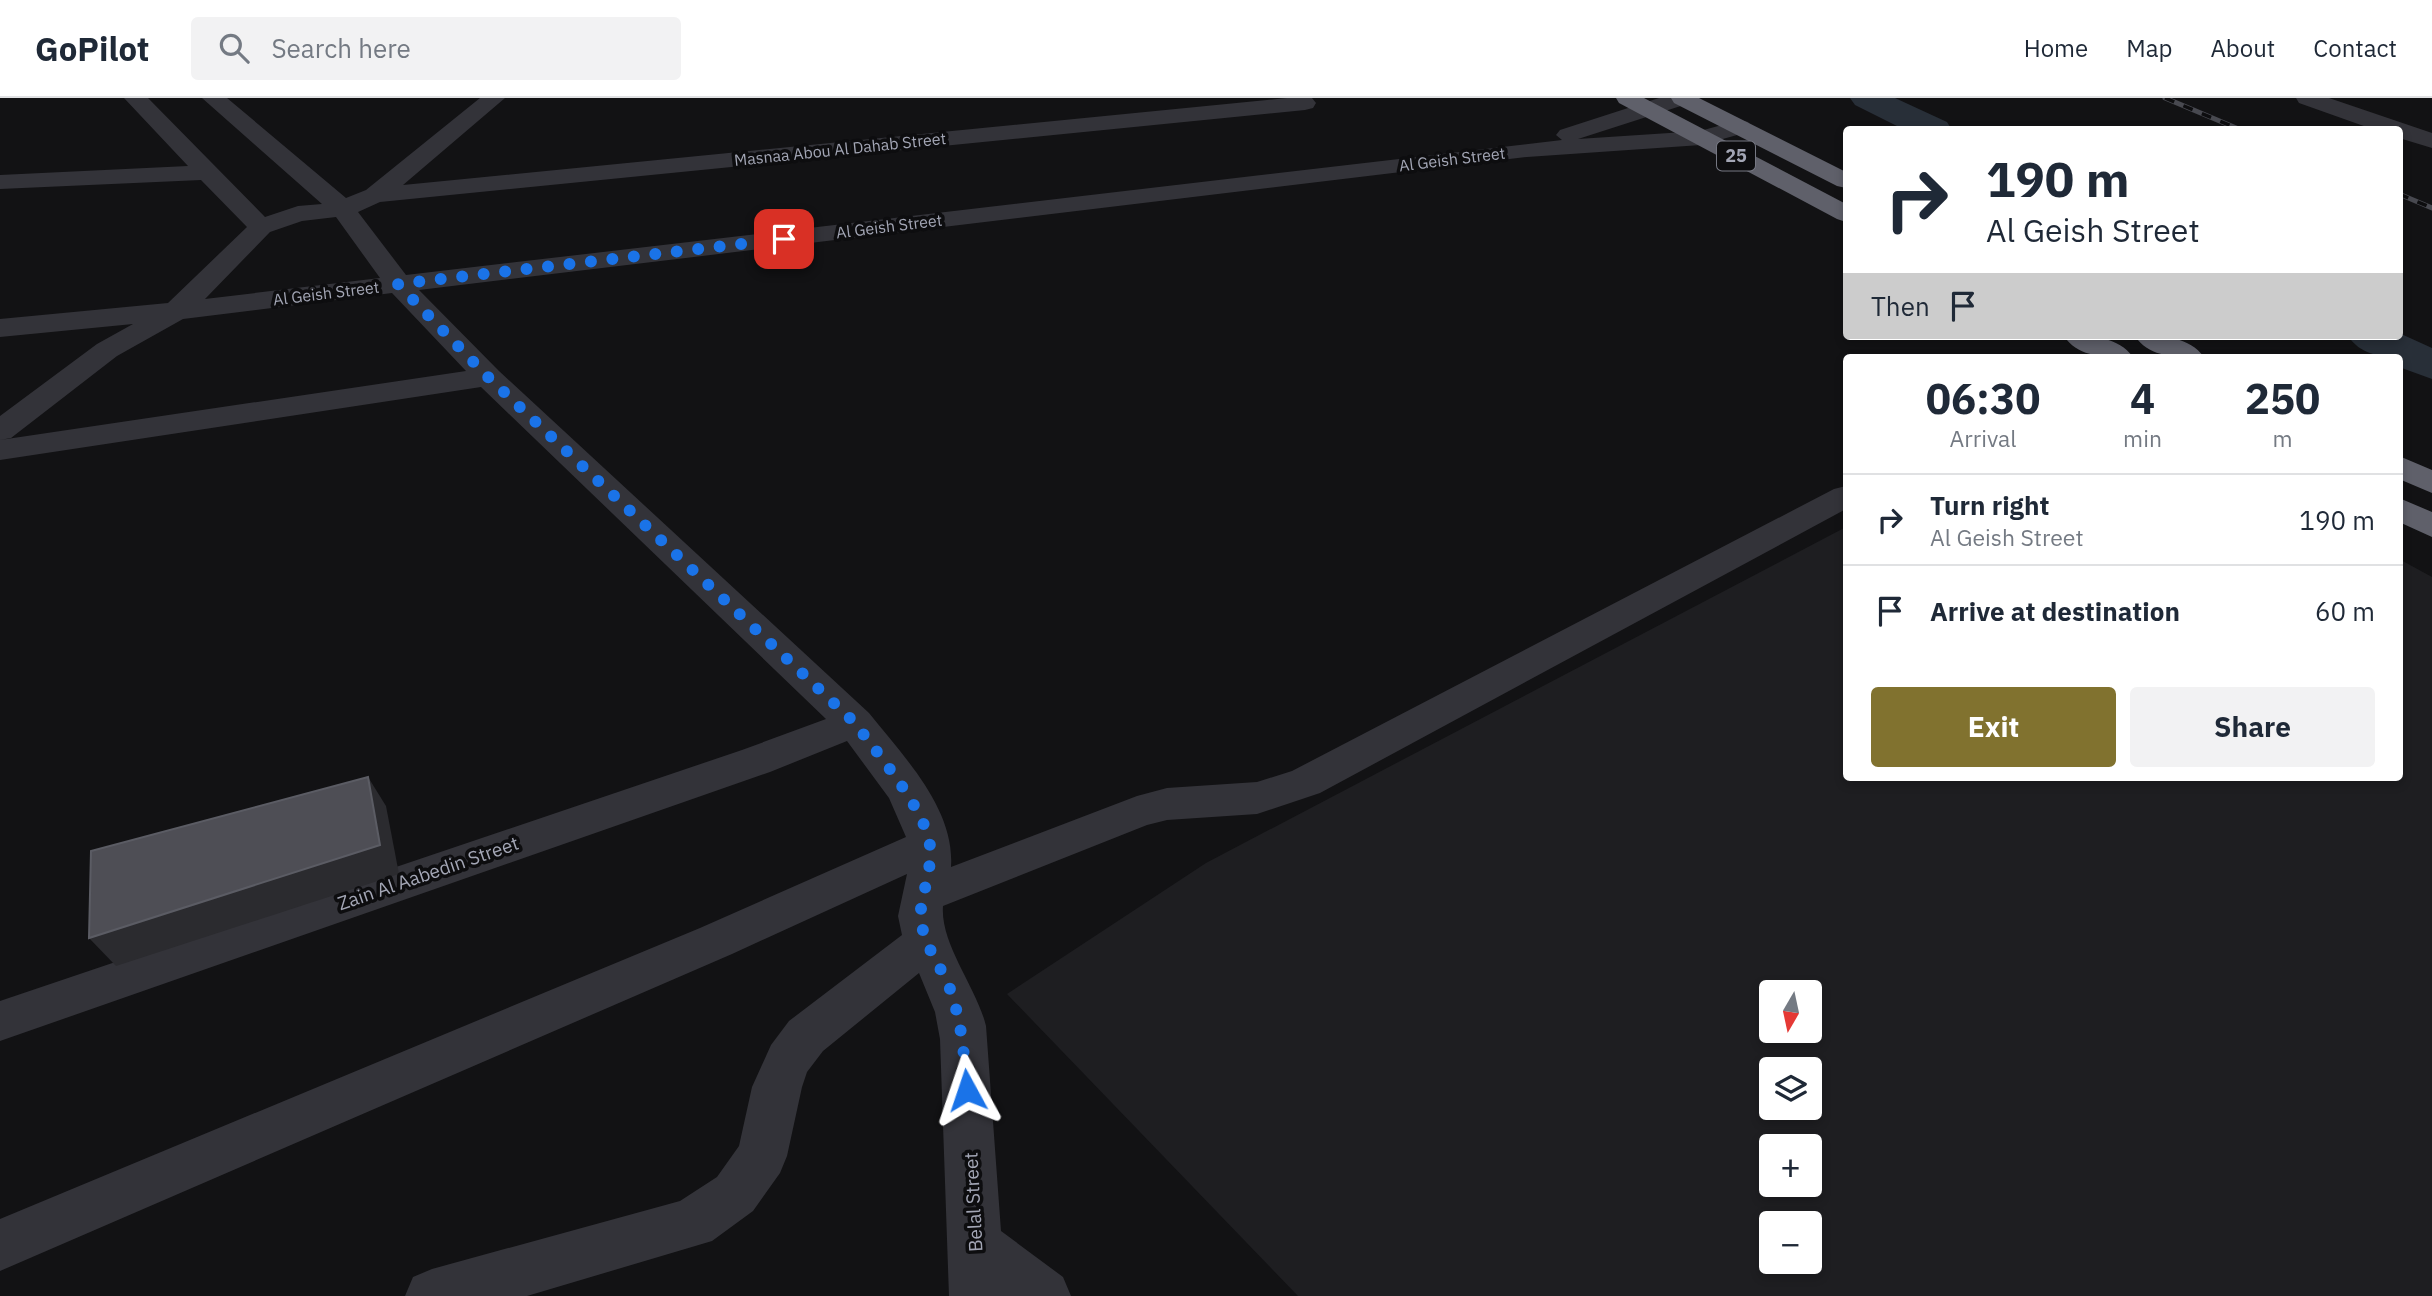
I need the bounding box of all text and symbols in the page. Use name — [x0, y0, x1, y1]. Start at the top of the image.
search box — [191, 17, 681, 80]
text: GoPilot — [35, 27, 149, 70]
icon: search — [215, 29, 253, 67]
text: Search here — [271, 31, 411, 65]
text: Home — [2024, 32, 2088, 64]
text: Map — [2126, 32, 2172, 64]
text: About — [2210, 32, 2275, 64]
text: Contact — [2313, 32, 2397, 64]
street label: Masnaa Abou Al Dahab Street — [733, 128, 947, 170]
road number: 25 — [1717, 142, 1755, 170]
street label: Al Geish Street — [1398, 143, 1506, 175]
text: 190 m — [1986, 147, 2130, 210]
icon: right — [1871, 154, 1962, 245]
pin — [754, 209, 814, 269]
text: Al Geish Street — [1986, 209, 2200, 251]
street label: Al Geish Street — [835, 210, 943, 242]
icon: arrive — [765, 220, 803, 258]
street label: Al Geish Street — [272, 277, 380, 309]
icon: arrive — [1944, 287, 1982, 325]
text: Then — [1871, 289, 1930, 323]
text: 06:30 — [1926, 371, 2040, 426]
text: 4 — [2130, 371, 2155, 426]
text: 250 — [2245, 371, 2320, 426]
text: Arrival — [1950, 423, 2017, 453]
text: min — [2123, 423, 2162, 453]
text: m — [2272, 423, 2293, 453]
text: Turn right — [1930, 488, 2049, 522]
icon: right — [1871, 501, 1909, 539]
text: 190 m — [2299, 503, 2375, 537]
text: Al Geish Street — [1930, 522, 2084, 552]
icon: arrive — [1871, 592, 1909, 630]
text: Arrive at destination — [1930, 594, 2180, 628]
text: 60 m — [2315, 594, 2375, 628]
button: Exit — [1871, 687, 2116, 767]
button: Share — [2130, 687, 2375, 767]
street label: Zain Al Aabedin Street — [334, 831, 522, 915]
north arrow — [1759, 980, 1822, 1043]
map controls — [1759, 980, 1822, 1274]
position arrow — [930, 1053, 1004, 1127]
button: layers — [1759, 1057, 1822, 1120]
button: + — [1759, 1134, 1822, 1197]
street label: Belal Street — [958, 1151, 988, 1253]
button: − — [1759, 1211, 1822, 1274]

